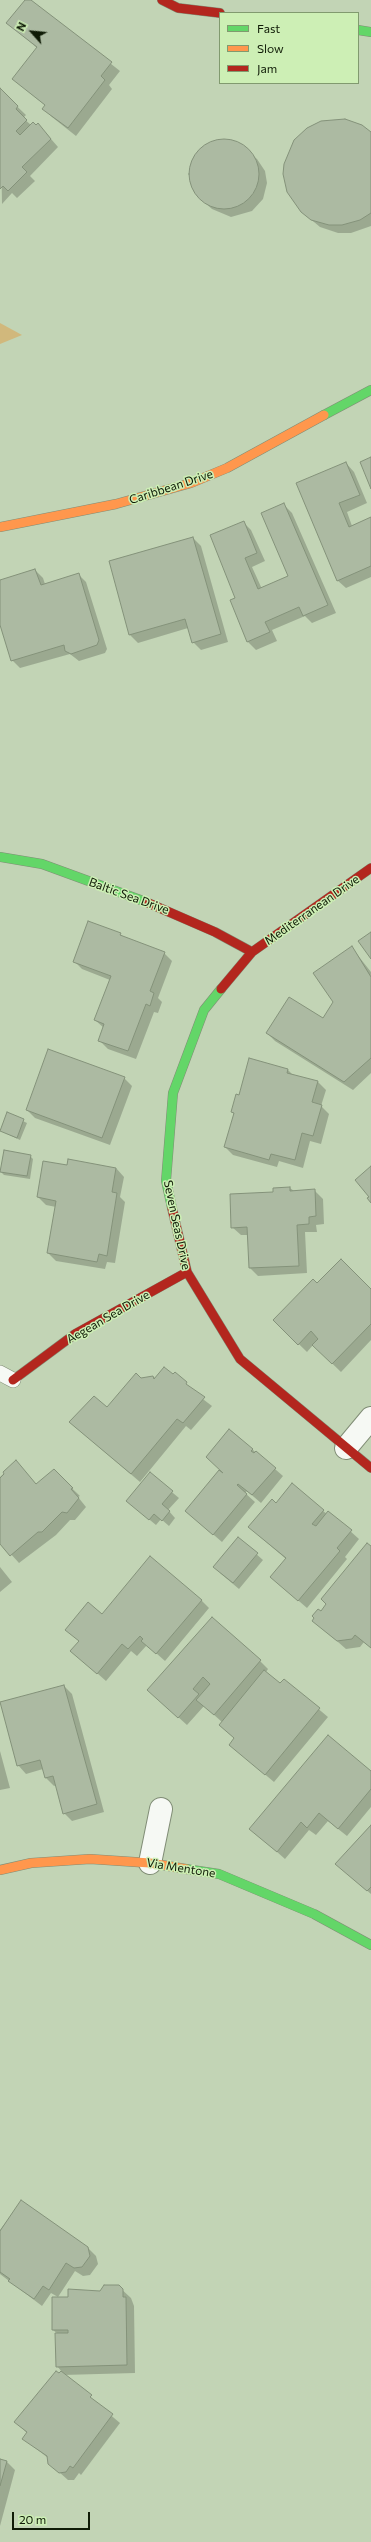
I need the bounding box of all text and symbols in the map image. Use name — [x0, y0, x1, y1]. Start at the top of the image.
north arrow — [12, 12, 52, 52]
legend — [219, 12, 359, 84]
text: N — [13, 20, 29, 33]
text: Fast — [257, 21, 280, 35]
text: Slow — [257, 41, 284, 55]
text: Jam — [257, 61, 277, 75]
street label: Caribbean Drive — [127, 467, 215, 507]
street label: Mediterranean Drive — [262, 872, 362, 948]
street label: Baltic Sea Drive — [87, 875, 171, 917]
street label: Seven Seas Drive — [160, 1179, 194, 1271]
street label: Aegean Sea Drive — [64, 1287, 152, 1347]
street label: Via Mentone — [145, 1855, 217, 1881]
scale bar — [14, 2504, 92, 2530]
text: 20 m — [19, 2512, 46, 2526]

